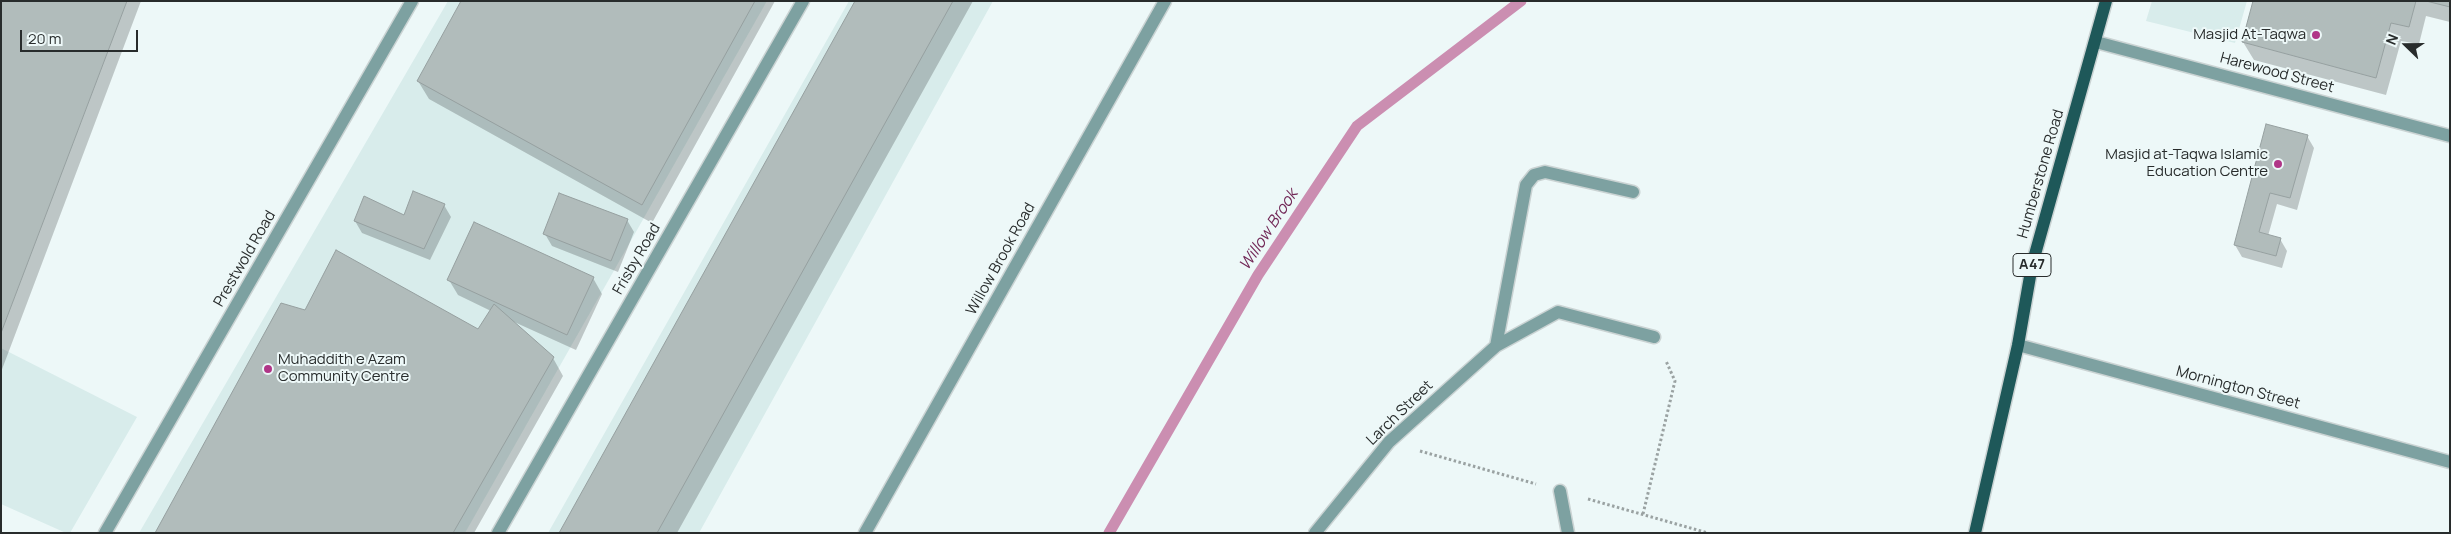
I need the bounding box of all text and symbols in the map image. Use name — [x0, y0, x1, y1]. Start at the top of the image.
scale bar — [22, 20, 140, 52]
north arrow — [2381, 20, 2431, 70]
place label: Masjid At-Taqwa — [2193, 26, 2306, 44]
text: 20 m — [28, 28, 61, 49]
marker: Masjid At-Taqwa — [2310, 29, 2322, 41]
text: N — [2381, 31, 2402, 47]
street label: Harewood Street — [2218, 49, 2336, 97]
street label: Humberstone Road — [2014, 107, 2068, 241]
place label: Masjid at-Taqwa Islamic Education Centre — [2105, 146, 2268, 181]
marker: Masjid at-Taqwa Islamic Education Centre — [2272, 158, 2284, 170]
water label: Willow Brook — [1236, 186, 1302, 274]
street label: Willow Brook Road — [963, 200, 1039, 318]
street label: Prestwold Road — [210, 208, 280, 310]
street label: Frisby Road — [609, 220, 665, 298]
road number: A47 — [2013, 254, 2051, 276]
place label: Muhaddith e Azam Community Centre — [278, 351, 409, 386]
marker: Muhaddith e Azam Community Centre — [262, 363, 274, 375]
street label: Mornington Street — [2174, 363, 2302, 413]
street label: Larch Street — [1363, 377, 1437, 449]

